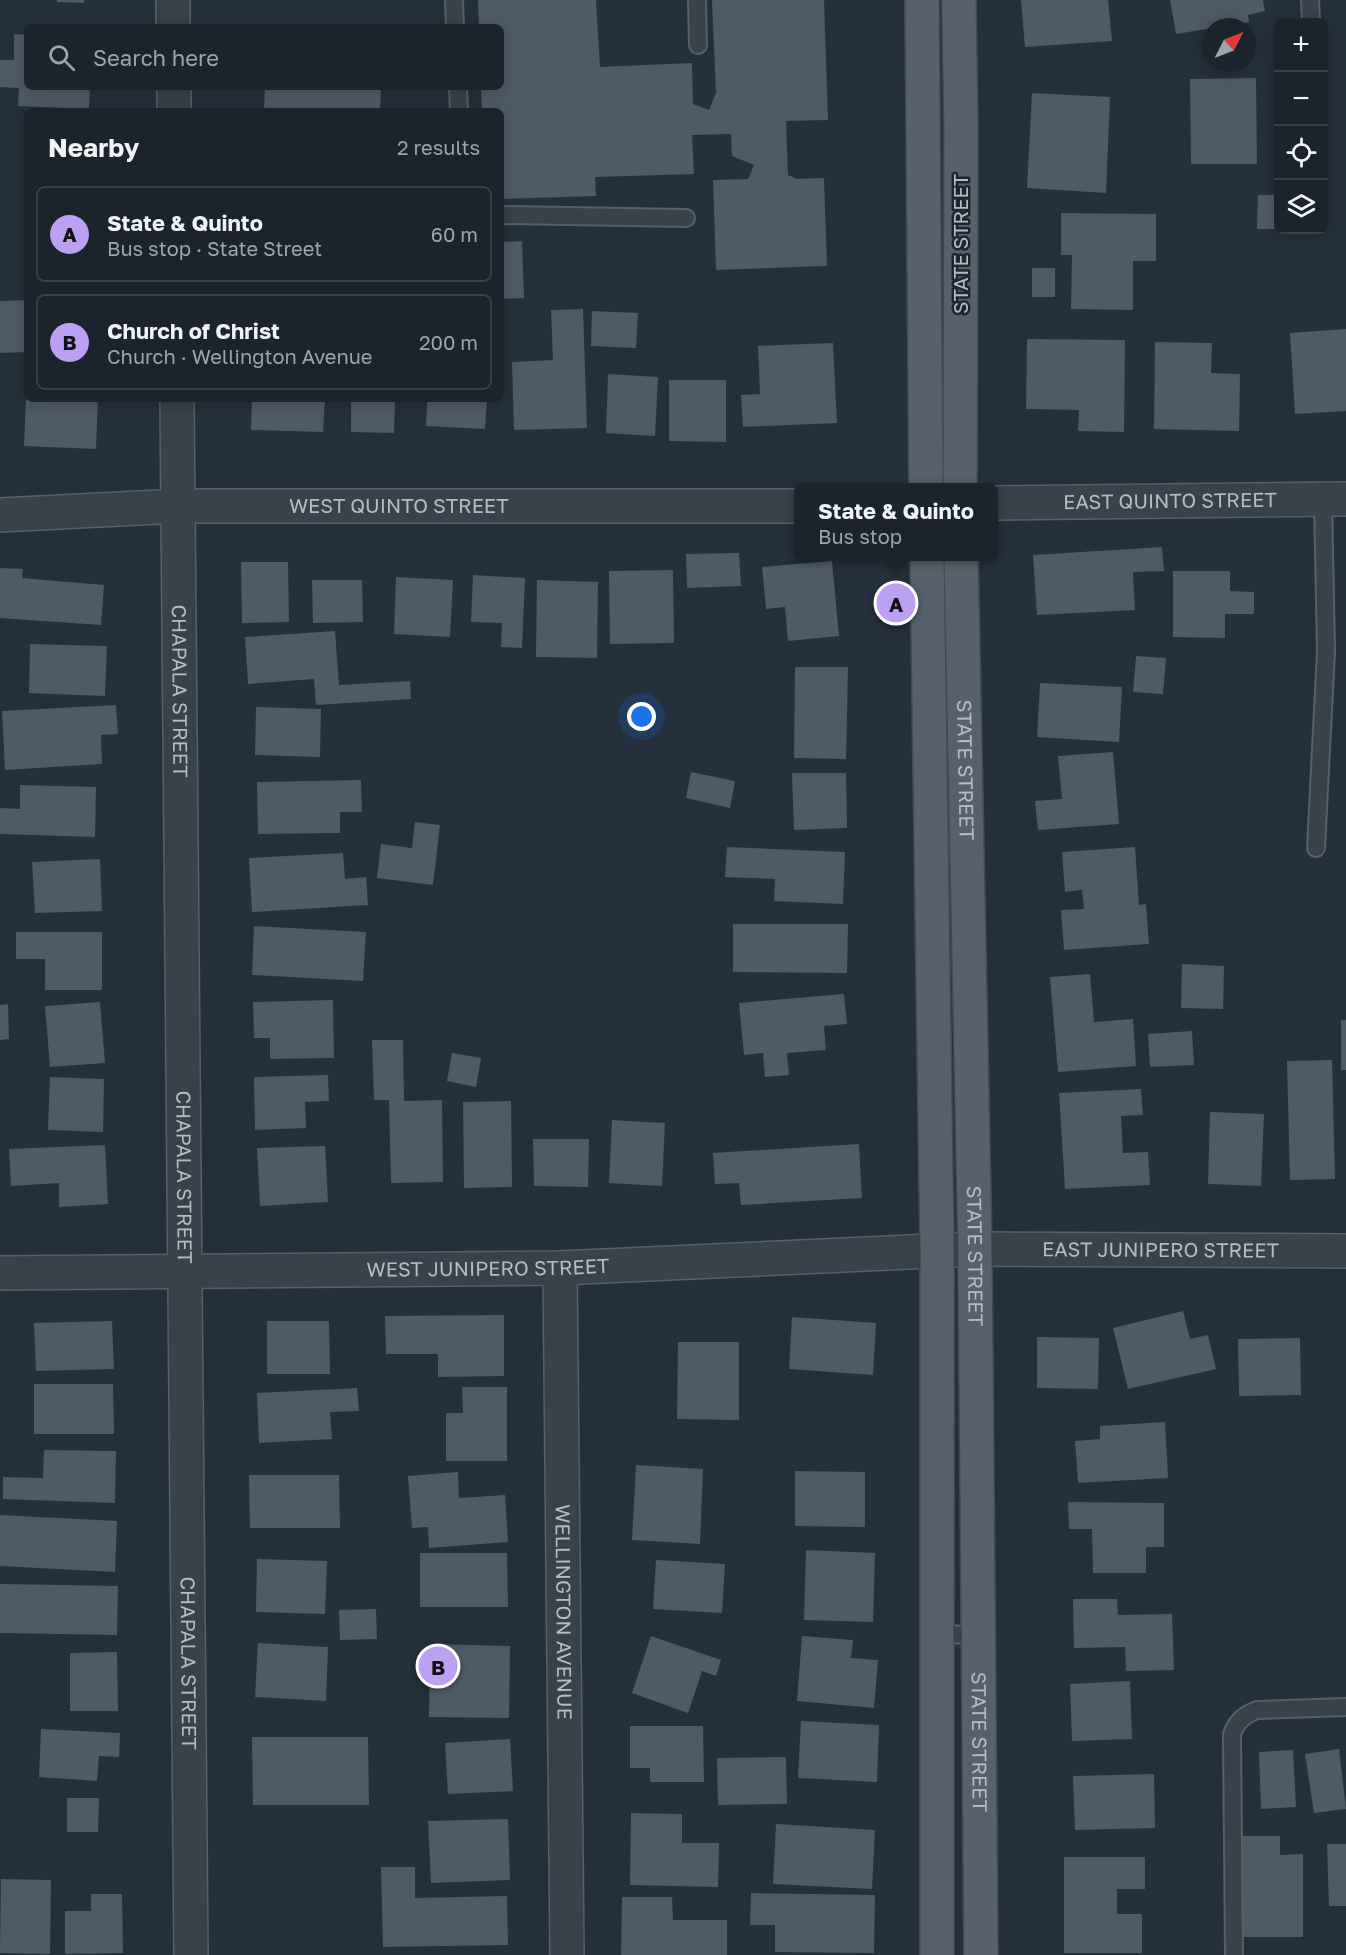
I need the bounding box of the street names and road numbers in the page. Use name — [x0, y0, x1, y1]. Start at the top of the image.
street label: STATE STREET — [948, 174, 972, 314]
street label: EAST QUINTO STREET — [1063, 487, 1277, 513]
street label: WEST QUINTO STREET — [289, 493, 509, 517]
street label: CHAPALA STREET — [168, 604, 193, 778]
street label: STATE STREET — [953, 699, 980, 840]
street label: CHAPALA STREET — [172, 1090, 198, 1264]
street label: STATE STREET — [963, 1185, 989, 1326]
street label: EAST JUNIPERO STREET — [1042, 1236, 1279, 1262]
street label: WEST JUNIPERO STREET — [366, 1253, 610, 1281]
street label: WELLINGTON AVENUE — [551, 1504, 578, 1720]
street label: CHAPALA STREET — [177, 1576, 202, 1750]
street label: STATE STREET — [968, 1671, 993, 1812]

